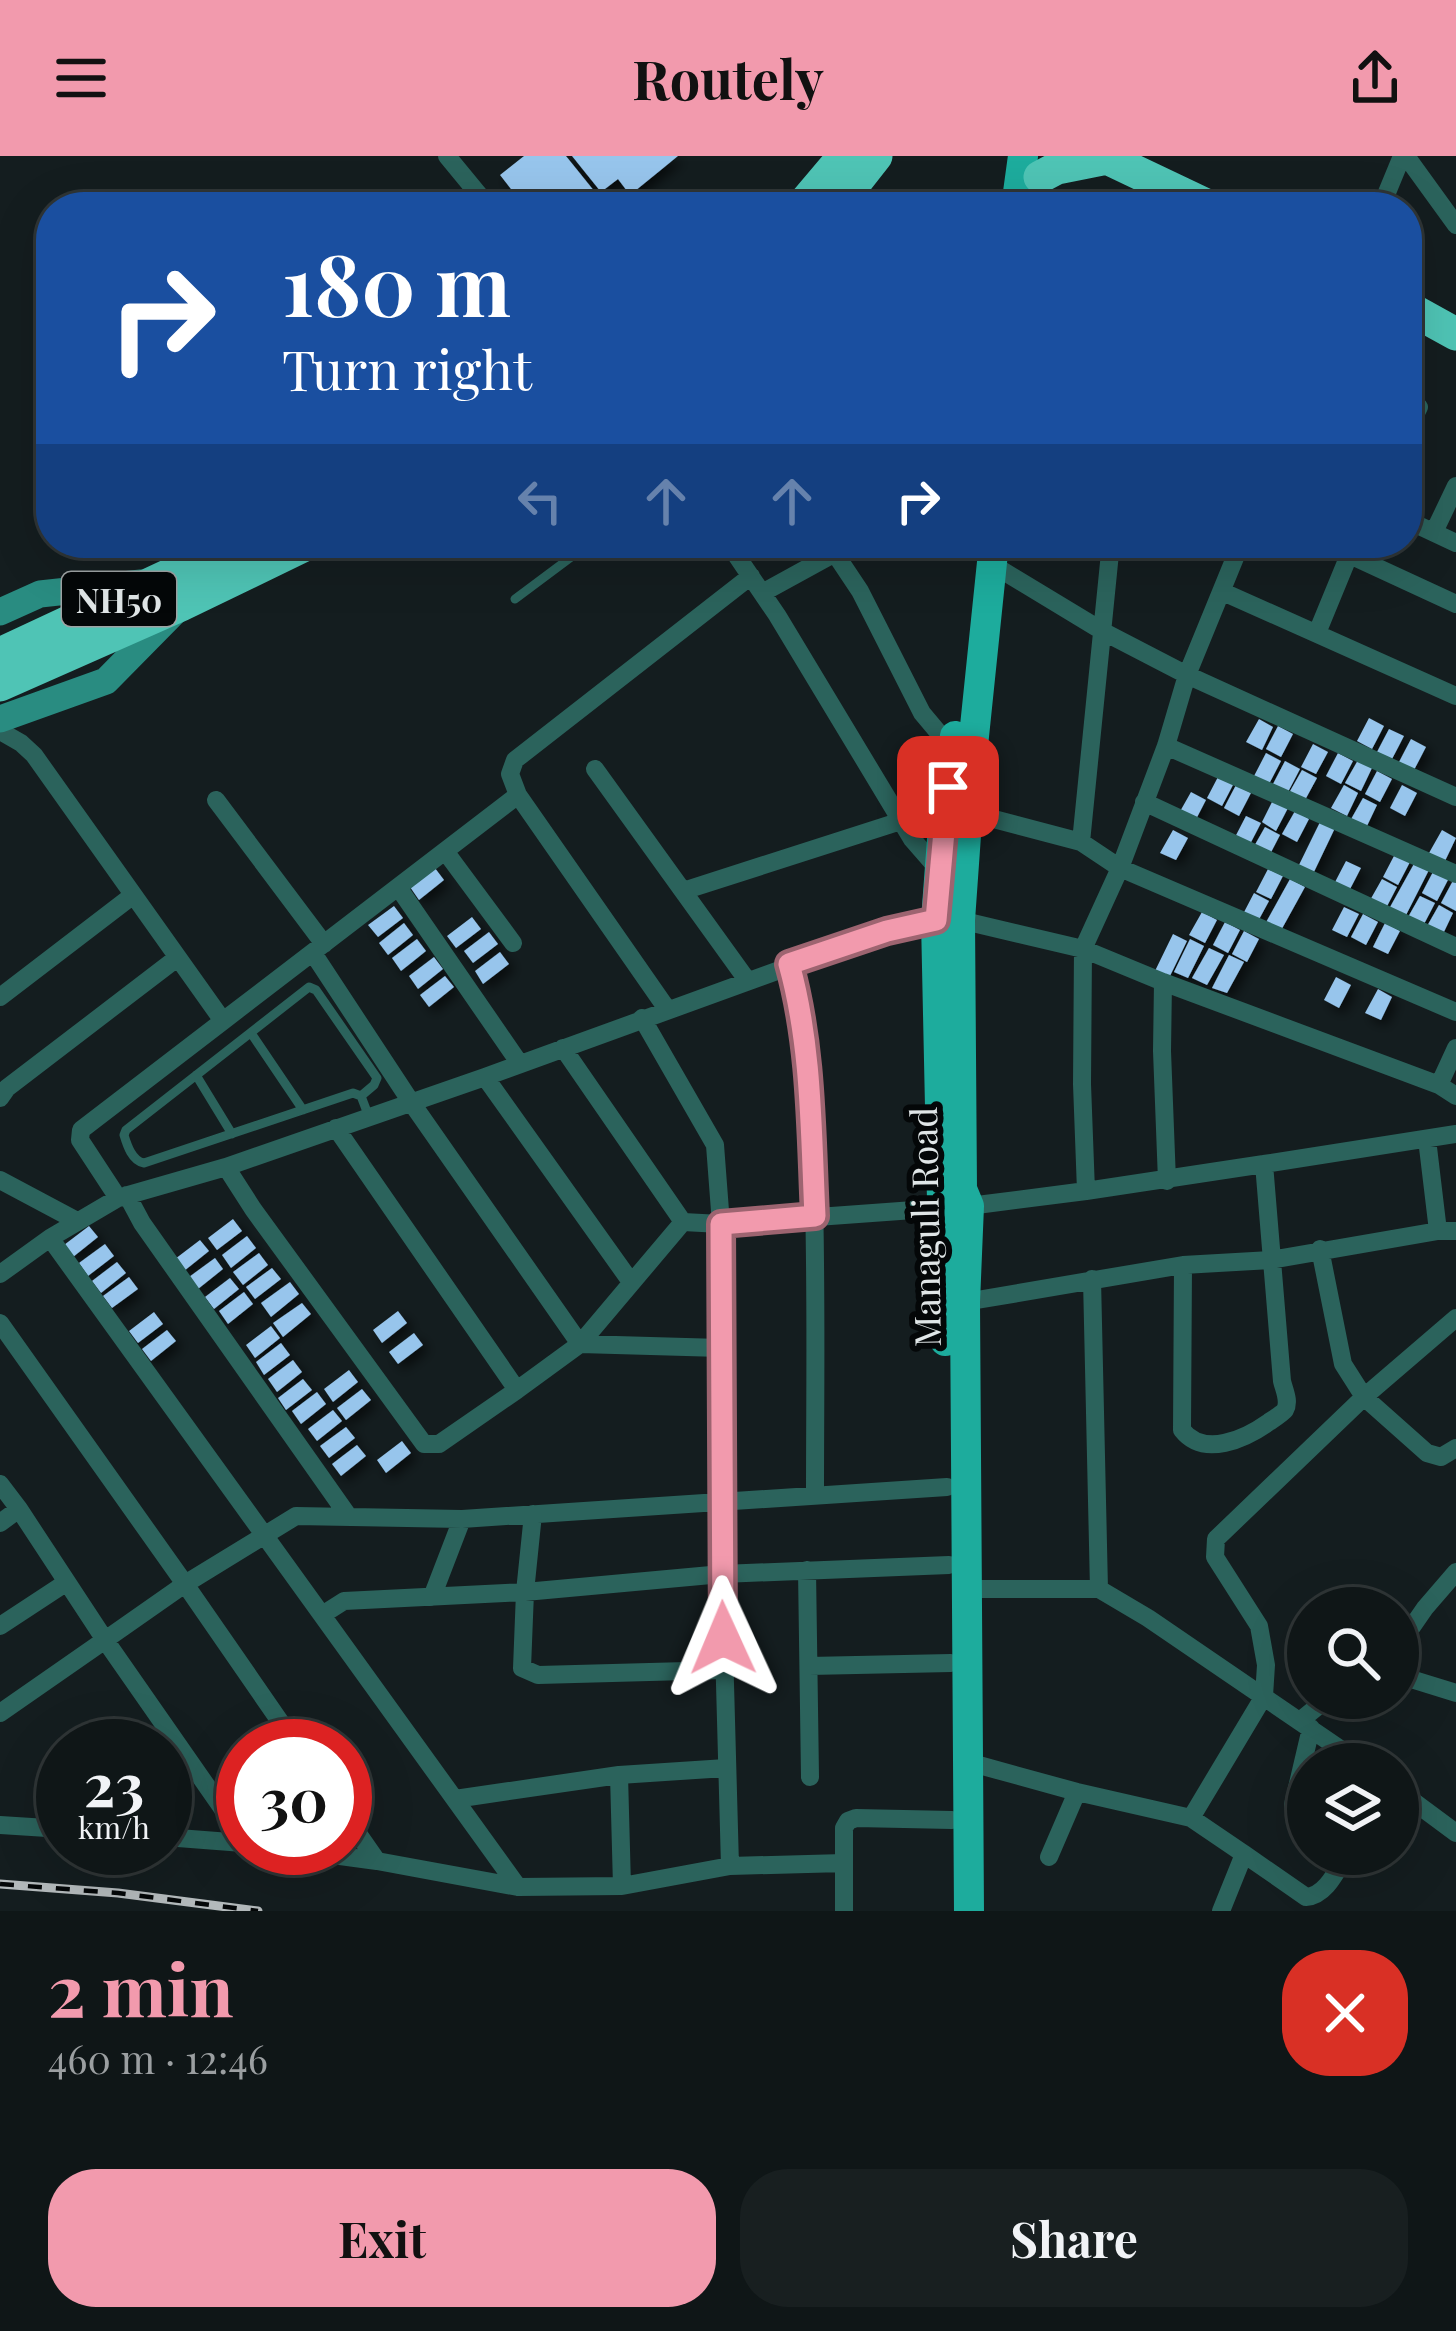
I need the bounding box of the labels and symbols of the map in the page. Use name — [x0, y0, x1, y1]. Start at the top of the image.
road number: NH50 — [62, 572, 176, 626]
pin — [897, 736, 999, 838]
street label: Managuli Road — [898, 1106, 950, 1347]
position arrow — [660, 1575, 786, 1701]
speed limit sign: 30 — [216, 1719, 372, 1875]

